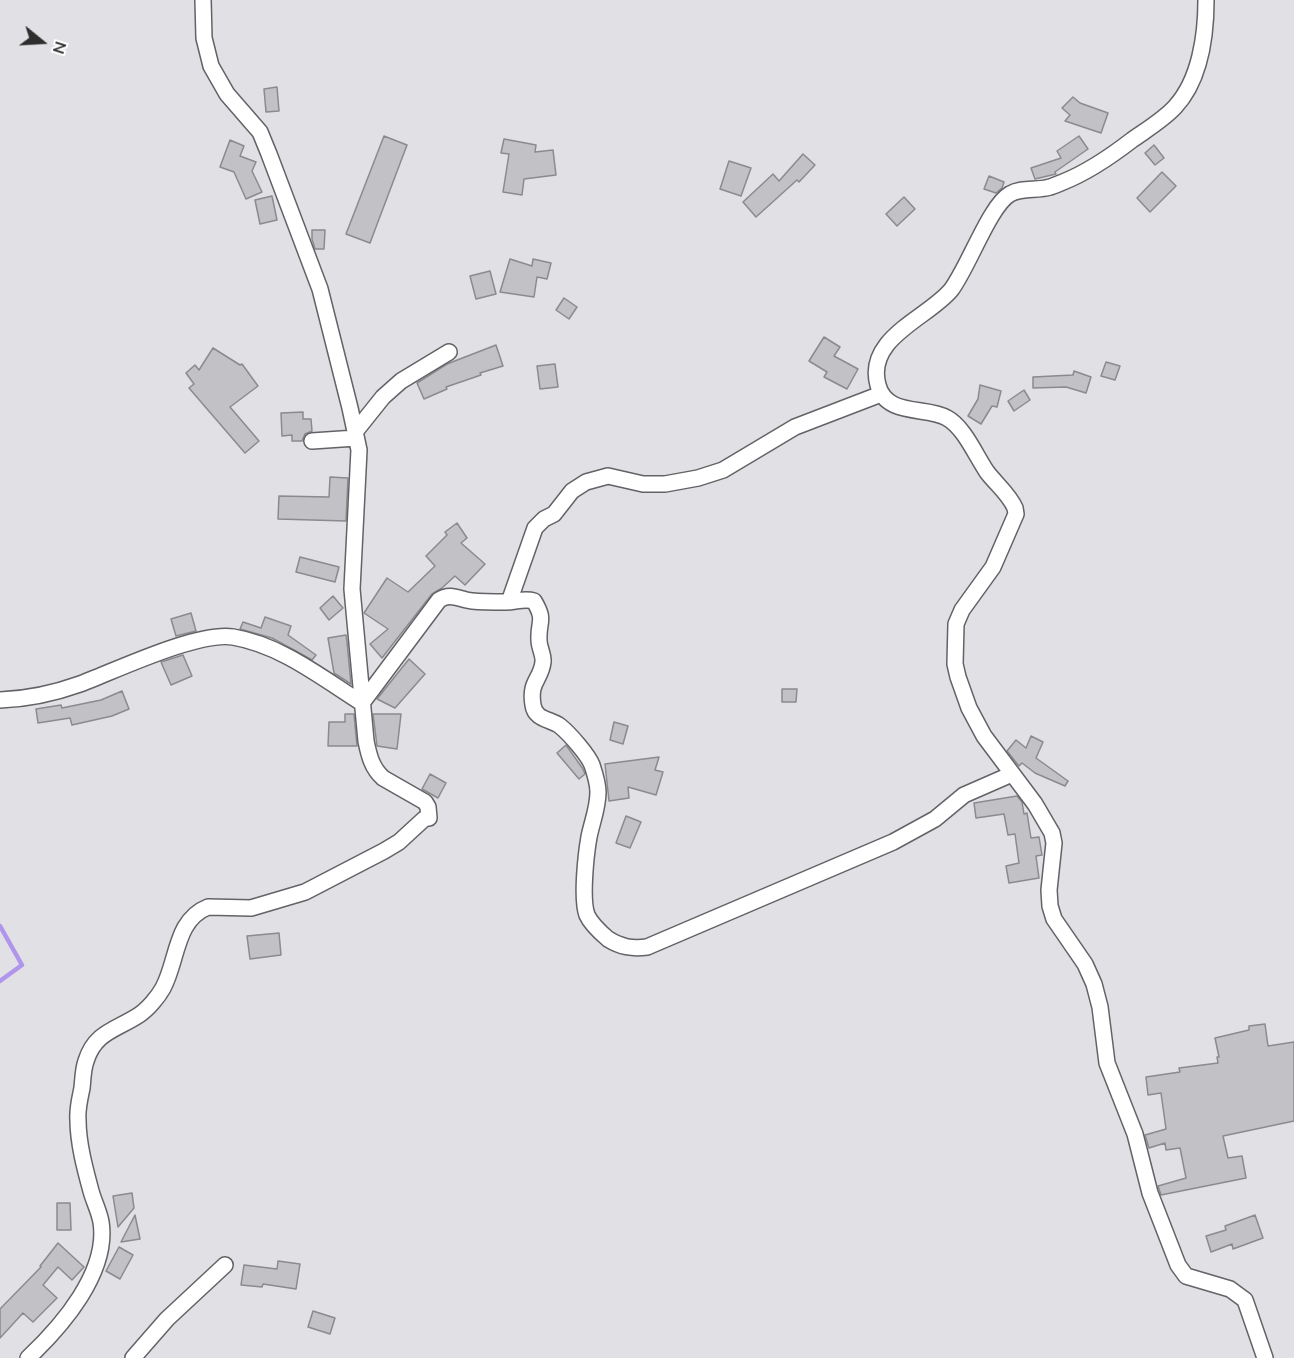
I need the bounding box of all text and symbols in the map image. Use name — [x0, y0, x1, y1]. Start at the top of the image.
north arrow — [12, 12, 72, 72]
text: N — [47, 38, 71, 57]

